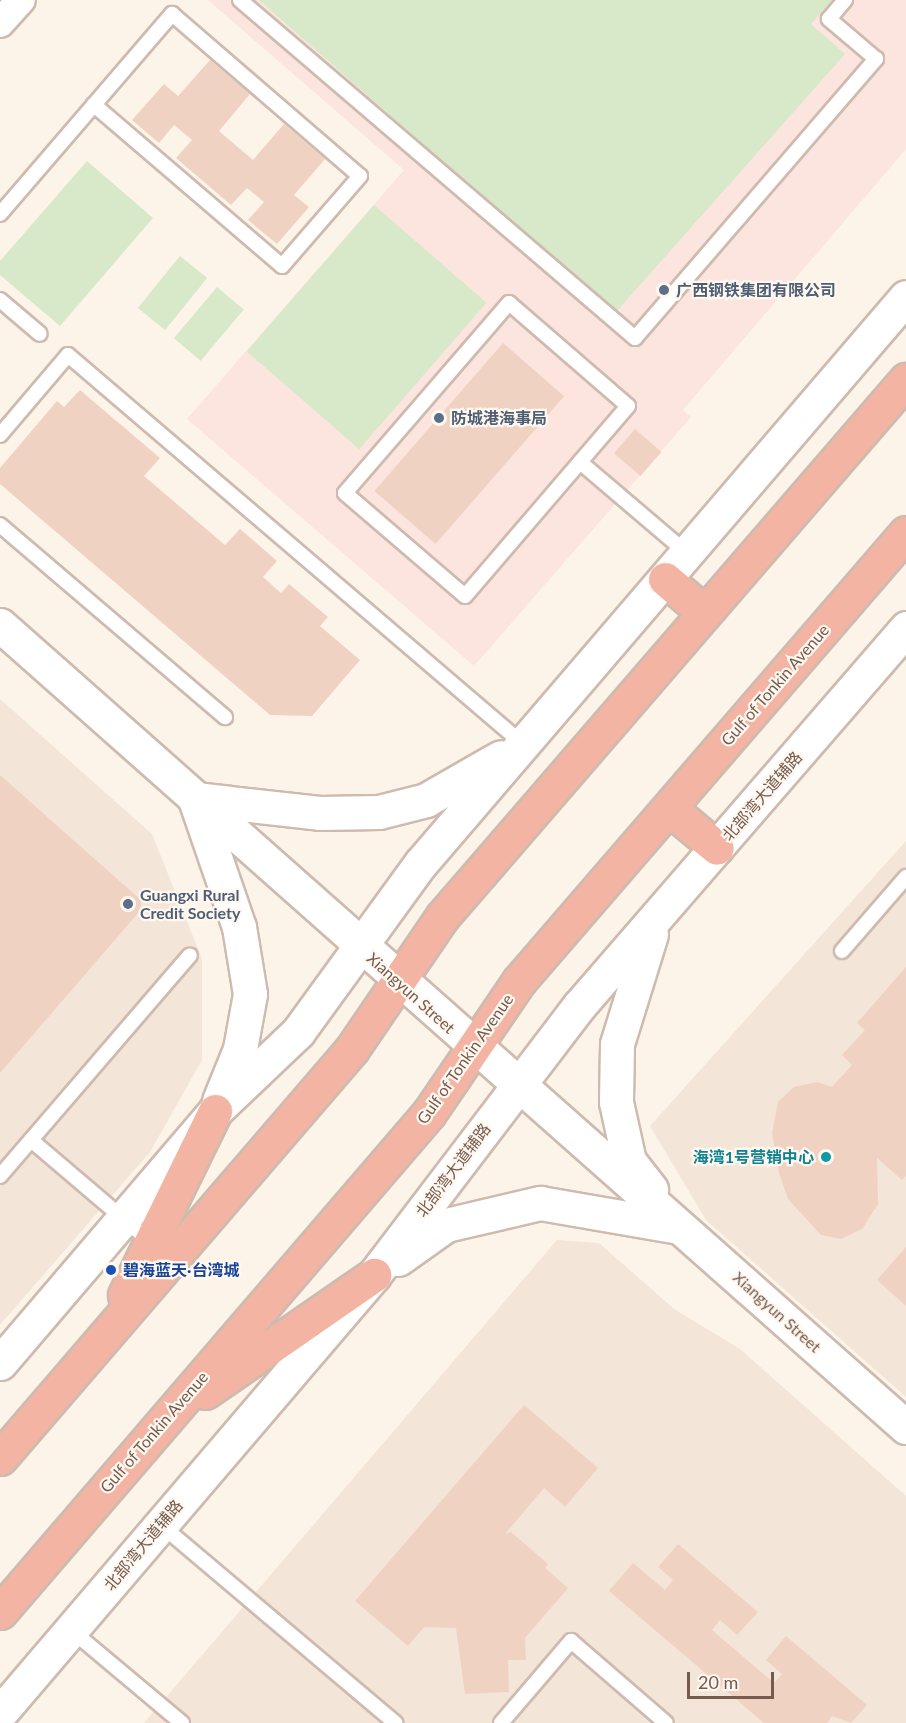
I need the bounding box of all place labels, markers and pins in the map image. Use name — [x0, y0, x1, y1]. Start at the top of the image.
place label: 广西钢铁集团有限公司 — [676, 280, 836, 300]
marker: 广西钢铁集团有限公司 — [657, 283, 671, 297]
place label: 防城港海事局 — [451, 408, 547, 428]
marker: 防城港海事局 — [432, 411, 446, 425]
place label: Guangxi Rural Credit Society — [140, 885, 240, 923]
marker: Guangxi Rural Credit Society — [121, 897, 135, 911]
place label: 海湾1号营销中心 — [693, 1147, 814, 1167]
marker: 海湾1号营销中心 — [819, 1150, 833, 1164]
place label: 碧海蓝天·台湾城 — [123, 1260, 239, 1280]
marker: 碧海蓝天·台湾城 — [104, 1263, 118, 1277]

